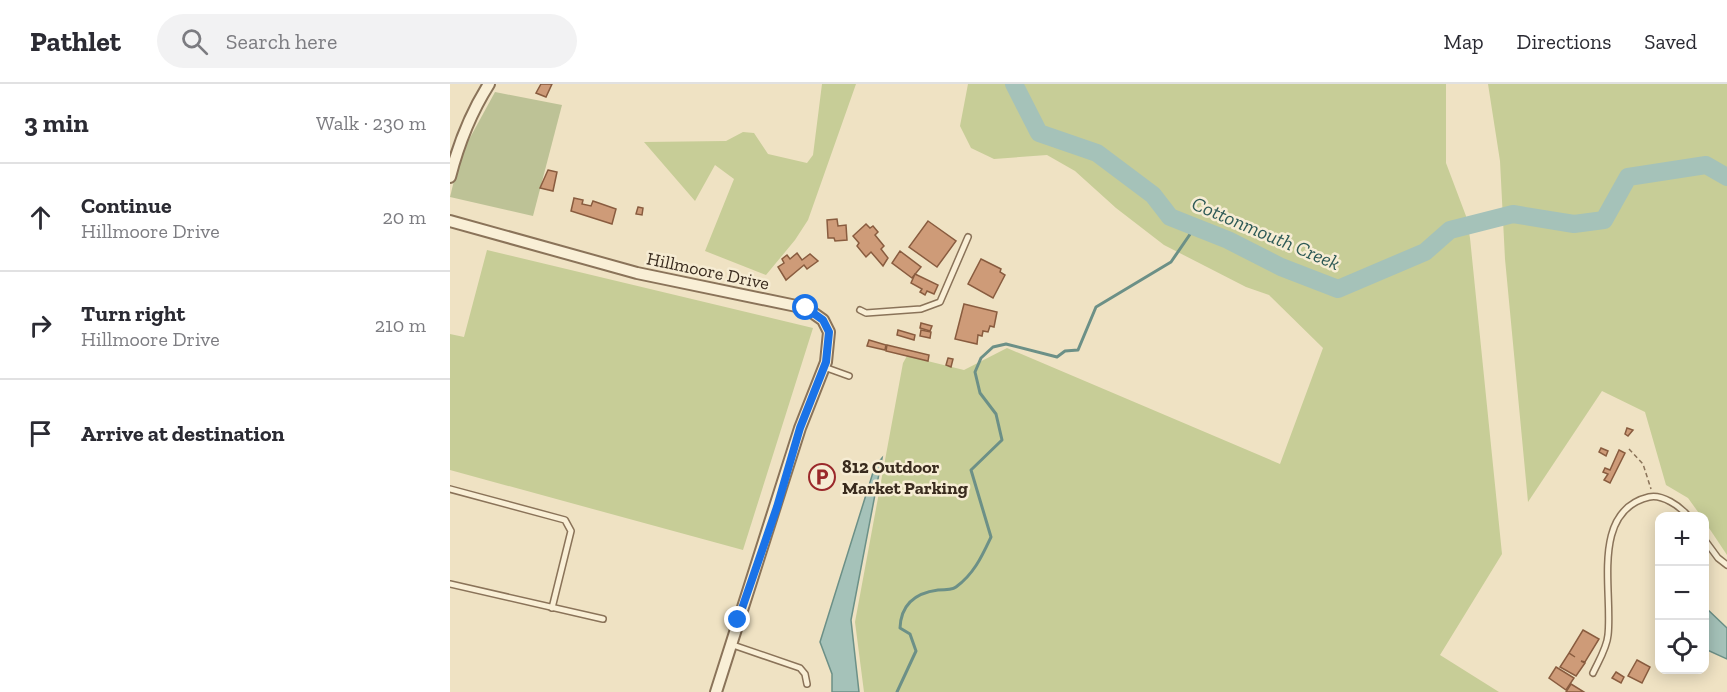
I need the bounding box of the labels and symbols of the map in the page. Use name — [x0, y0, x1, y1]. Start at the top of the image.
water label: Cottonmouth Creek — [1188, 191, 1344, 275]
street label: Hillmoore Drive — [645, 247, 771, 295]
route start — [792, 294, 818, 320]
place label: 812 Outdoor Market Parking — [842, 456, 968, 499]
parking icon: 812 Outdoor Market Parking — [807, 462, 837, 492]
route end — [724, 606, 750, 632]

